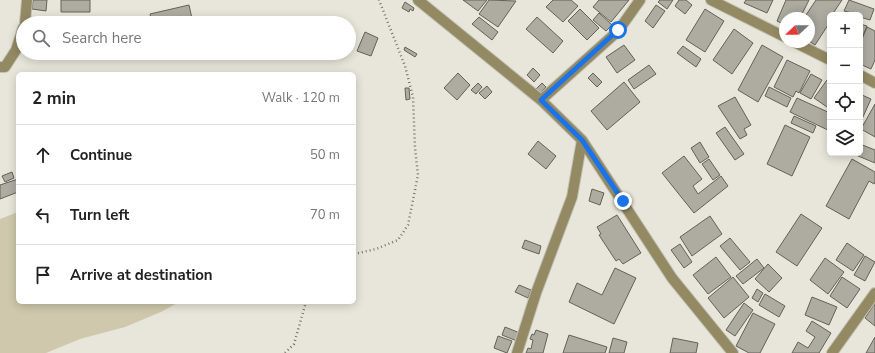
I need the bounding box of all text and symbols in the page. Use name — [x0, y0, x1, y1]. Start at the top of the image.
north arrow — [779, 12, 815, 48]
map controls — [827, 12, 863, 156]
button: + — [827, 12, 863, 48]
search box — [16, 16, 356, 60]
route start — [609, 21, 627, 39]
icon: search — [30, 27, 52, 49]
text: Search here — [62, 28, 142, 48]
button: − — [827, 48, 863, 84]
button: locate — [827, 84, 863, 120]
text: 2 min — [32, 87, 76, 110]
text: Walk · 120 m — [262, 89, 340, 107]
button: layers — [827, 120, 863, 156]
icon: ahead — [32, 144, 54, 166]
text: Continue — [70, 145, 132, 165]
text: 50 m — [310, 146, 340, 164]
route end — [614, 192, 632, 210]
icon: left — [32, 204, 54, 226]
text: Turn left — [70, 205, 129, 225]
text: 70 m — [310, 206, 340, 224]
icon: arrive — [32, 264, 54, 286]
text: Arrive at destination — [70, 265, 213, 285]

